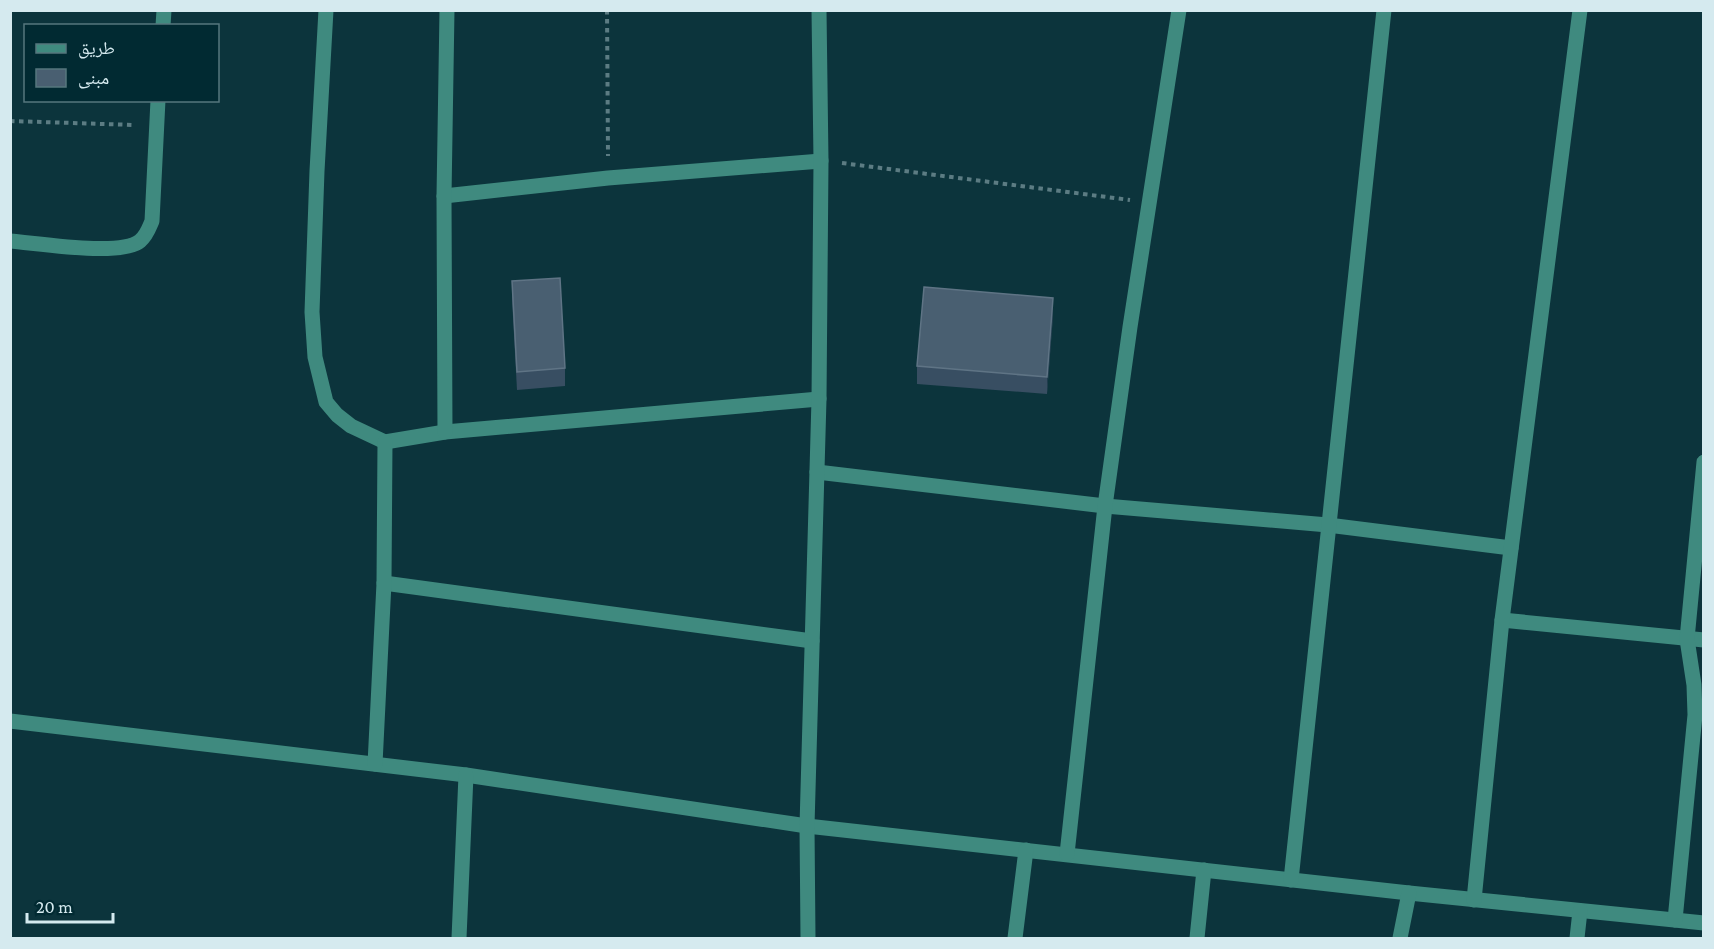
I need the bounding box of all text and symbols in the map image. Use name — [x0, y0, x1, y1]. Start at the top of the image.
legend — [24, 24, 219, 102]
text: طريق — [78, 38, 115, 59]
text: مبنى — [78, 68, 109, 89]
scale bar — [27, 886, 112, 924]
text: 20 m — [36, 897, 73, 917]

